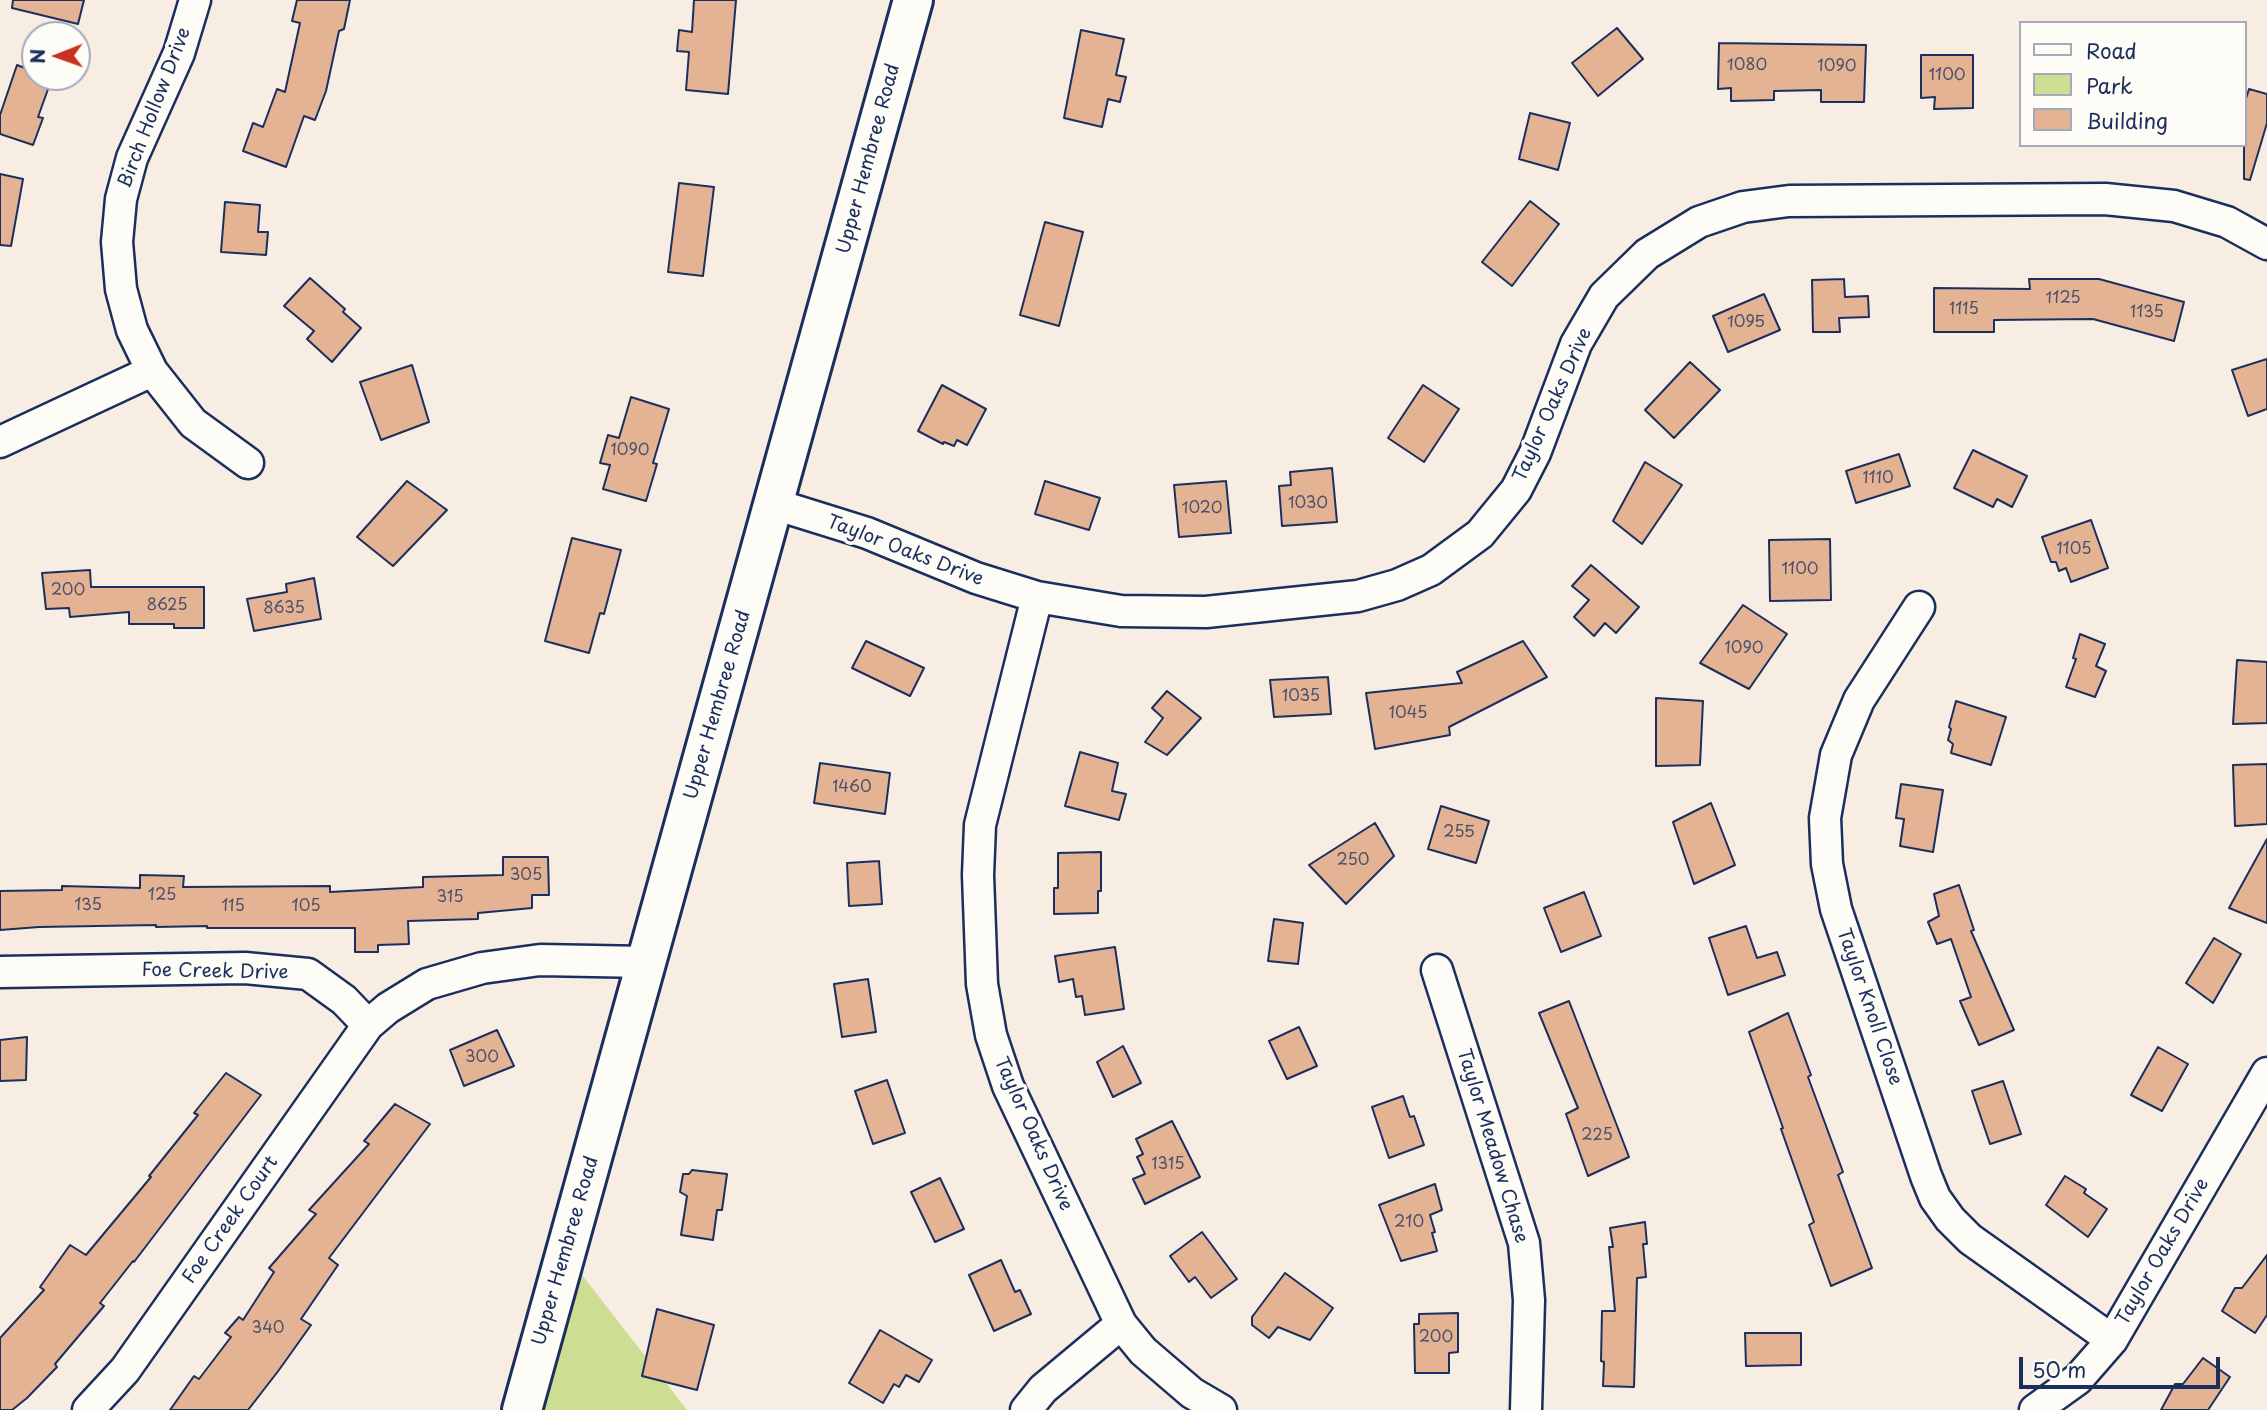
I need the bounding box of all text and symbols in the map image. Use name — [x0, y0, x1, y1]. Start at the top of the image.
north arrow — [21, 21, 91, 91]
legend — [2018, 21, 2246, 147]
street label: Birch Hollow Drive — [114, 24, 196, 192]
text: Road — [2086, 34, 2137, 66]
text: N — [23, 49, 51, 64]
house number: 1080 — [1727, 56, 1767, 76]
house number: 1090 — [1817, 57, 1857, 77]
street label: Upper Hembree Road — [833, 61, 905, 257]
house number: 1100 — [1928, 66, 1966, 86]
text: Park — [2086, 69, 2133, 101]
text: Building — [2086, 104, 2168, 136]
house number: 1125 — [2045, 289, 2081, 309]
house number: 1115 — [1949, 300, 1979, 320]
house number: 1135 — [2130, 303, 2164, 323]
house number: 1095 — [1727, 313, 1765, 333]
street label: Taylor Oaks Drive — [1509, 325, 1597, 485]
house number: 1090 — [610, 441, 650, 461]
house number: 1110 — [1862, 469, 1894, 489]
house number: 1030 — [1288, 494, 1328, 514]
house number: 1020 — [1182, 499, 1222, 519]
street label: Taylor Oaks Drive — [824, 511, 986, 591]
house number: 1105 — [2056, 540, 2092, 560]
house number: 1100 — [1781, 560, 1819, 580]
house number: 200 — [51, 581, 85, 601]
house number: 8625 — [146, 596, 188, 616]
house number: 8635 — [263, 599, 305, 619]
street label: Upper Hembree Road — [680, 608, 756, 802]
house number: 1090 — [1724, 639, 1764, 659]
house number: 1035 — [1282, 687, 1320, 707]
house number: 1045 — [1389, 704, 1427, 724]
house number: 1460 — [832, 778, 872, 798]
house number: 255 — [1443, 823, 1475, 843]
house number: 250 — [1337, 851, 1369, 871]
house number: 305 — [510, 866, 542, 886]
house number: 125 — [148, 886, 176, 906]
house number: 315 — [436, 888, 464, 908]
house number: 135 — [74, 896, 102, 916]
house number: 115 — [221, 897, 245, 917]
house number: 105 — [291, 897, 321, 917]
street label: Taylor Knoll Close — [1831, 926, 1907, 1088]
street label: Foe Creek Drive — [141, 959, 289, 985]
street label: Taylor Meadow Chase — [1452, 1046, 1532, 1246]
house number: 300 — [465, 1048, 499, 1068]
street label: Taylor Oaks Drive — [989, 1054, 1077, 1214]
house number: 225 — [1581, 1126, 1613, 1146]
street label: Foe Creek Court — [178, 1152, 284, 1288]
street label: Upper Hembree Road — [528, 1154, 604, 1348]
house number: 1315 — [1151, 1155, 1185, 1175]
street label: Taylor Oaks Drive — [2112, 1175, 2214, 1329]
house number: 210 — [1394, 1213, 1424, 1233]
house number: 340 — [252, 1319, 284, 1339]
house number: 200 — [1419, 1328, 1453, 1348]
scale bar — [2022, 1344, 2223, 1388]
text: 50 m — [2032, 1353, 2086, 1385]

